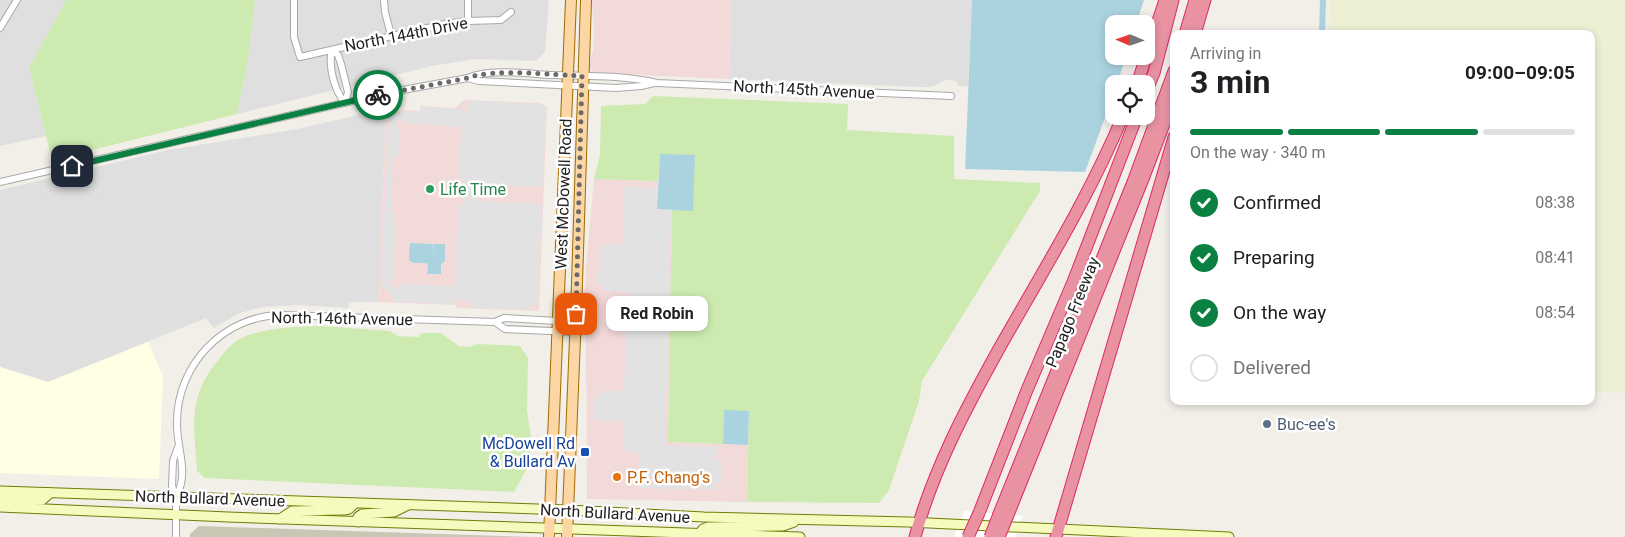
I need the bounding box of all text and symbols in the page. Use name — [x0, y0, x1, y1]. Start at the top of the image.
street label: North 144th Drive — [343, 13, 469, 56]
north arrow — [1105, 15, 1155, 65]
map controls — [1105, 15, 1155, 125]
text: Arriving in — [1190, 44, 1261, 63]
text: 09:00–09:05 — [1465, 61, 1575, 84]
text: 3 min — [1190, 63, 1270, 101]
courier — [353, 70, 403, 120]
button: locate — [1105, 75, 1155, 125]
street label: North 145th Avenue — [733, 76, 875, 103]
icon: bike — [364, 81, 392, 109]
street label: West McDowell Road — [551, 118, 576, 270]
text: On the way · 340 m — [1190, 143, 1326, 162]
pin — [51, 145, 93, 187]
icon: home — [58, 152, 86, 180]
place label: Life Time — [440, 180, 506, 199]
marker: Life Time — [424, 183, 436, 195]
icon: check — [1190, 189, 1218, 217]
text: Confirmed — [1233, 191, 1321, 214]
text: 08:38 — [1535, 193, 1575, 212]
icon: check — [1190, 244, 1218, 272]
text: Preparing — [1233, 246, 1315, 269]
text: 08:41 — [1535, 248, 1575, 267]
street label: Papago Freeway — [1042, 254, 1103, 370]
pin — [555, 293, 597, 335]
callout: Red Robin — [606, 296, 708, 332]
icon: check — [1190, 299, 1218, 327]
icon: bag — [562, 300, 590, 328]
text: On the way — [1233, 301, 1326, 324]
text: 08:54 — [1535, 303, 1575, 322]
text: Red Robin — [620, 304, 694, 323]
street label: North 146th Avenue — [271, 308, 413, 329]
text: Delivered — [1233, 356, 1311, 379]
place label: Buc-ee's — [1277, 415, 1336, 434]
marker: Buc-ee's — [1261, 418, 1273, 430]
place label: McDowell Rd & Bullard Av — [482, 434, 575, 471]
marker: McDowell Rd & Bullard Av — [579, 446, 591, 458]
place label: P.F. Chang's — [627, 468, 710, 487]
marker: P.F. Chang's — [611, 471, 623, 483]
street label: North Bullard Avenue — [135, 486, 285, 511]
street label: North Bullard Avenue — [539, 500, 690, 527]

